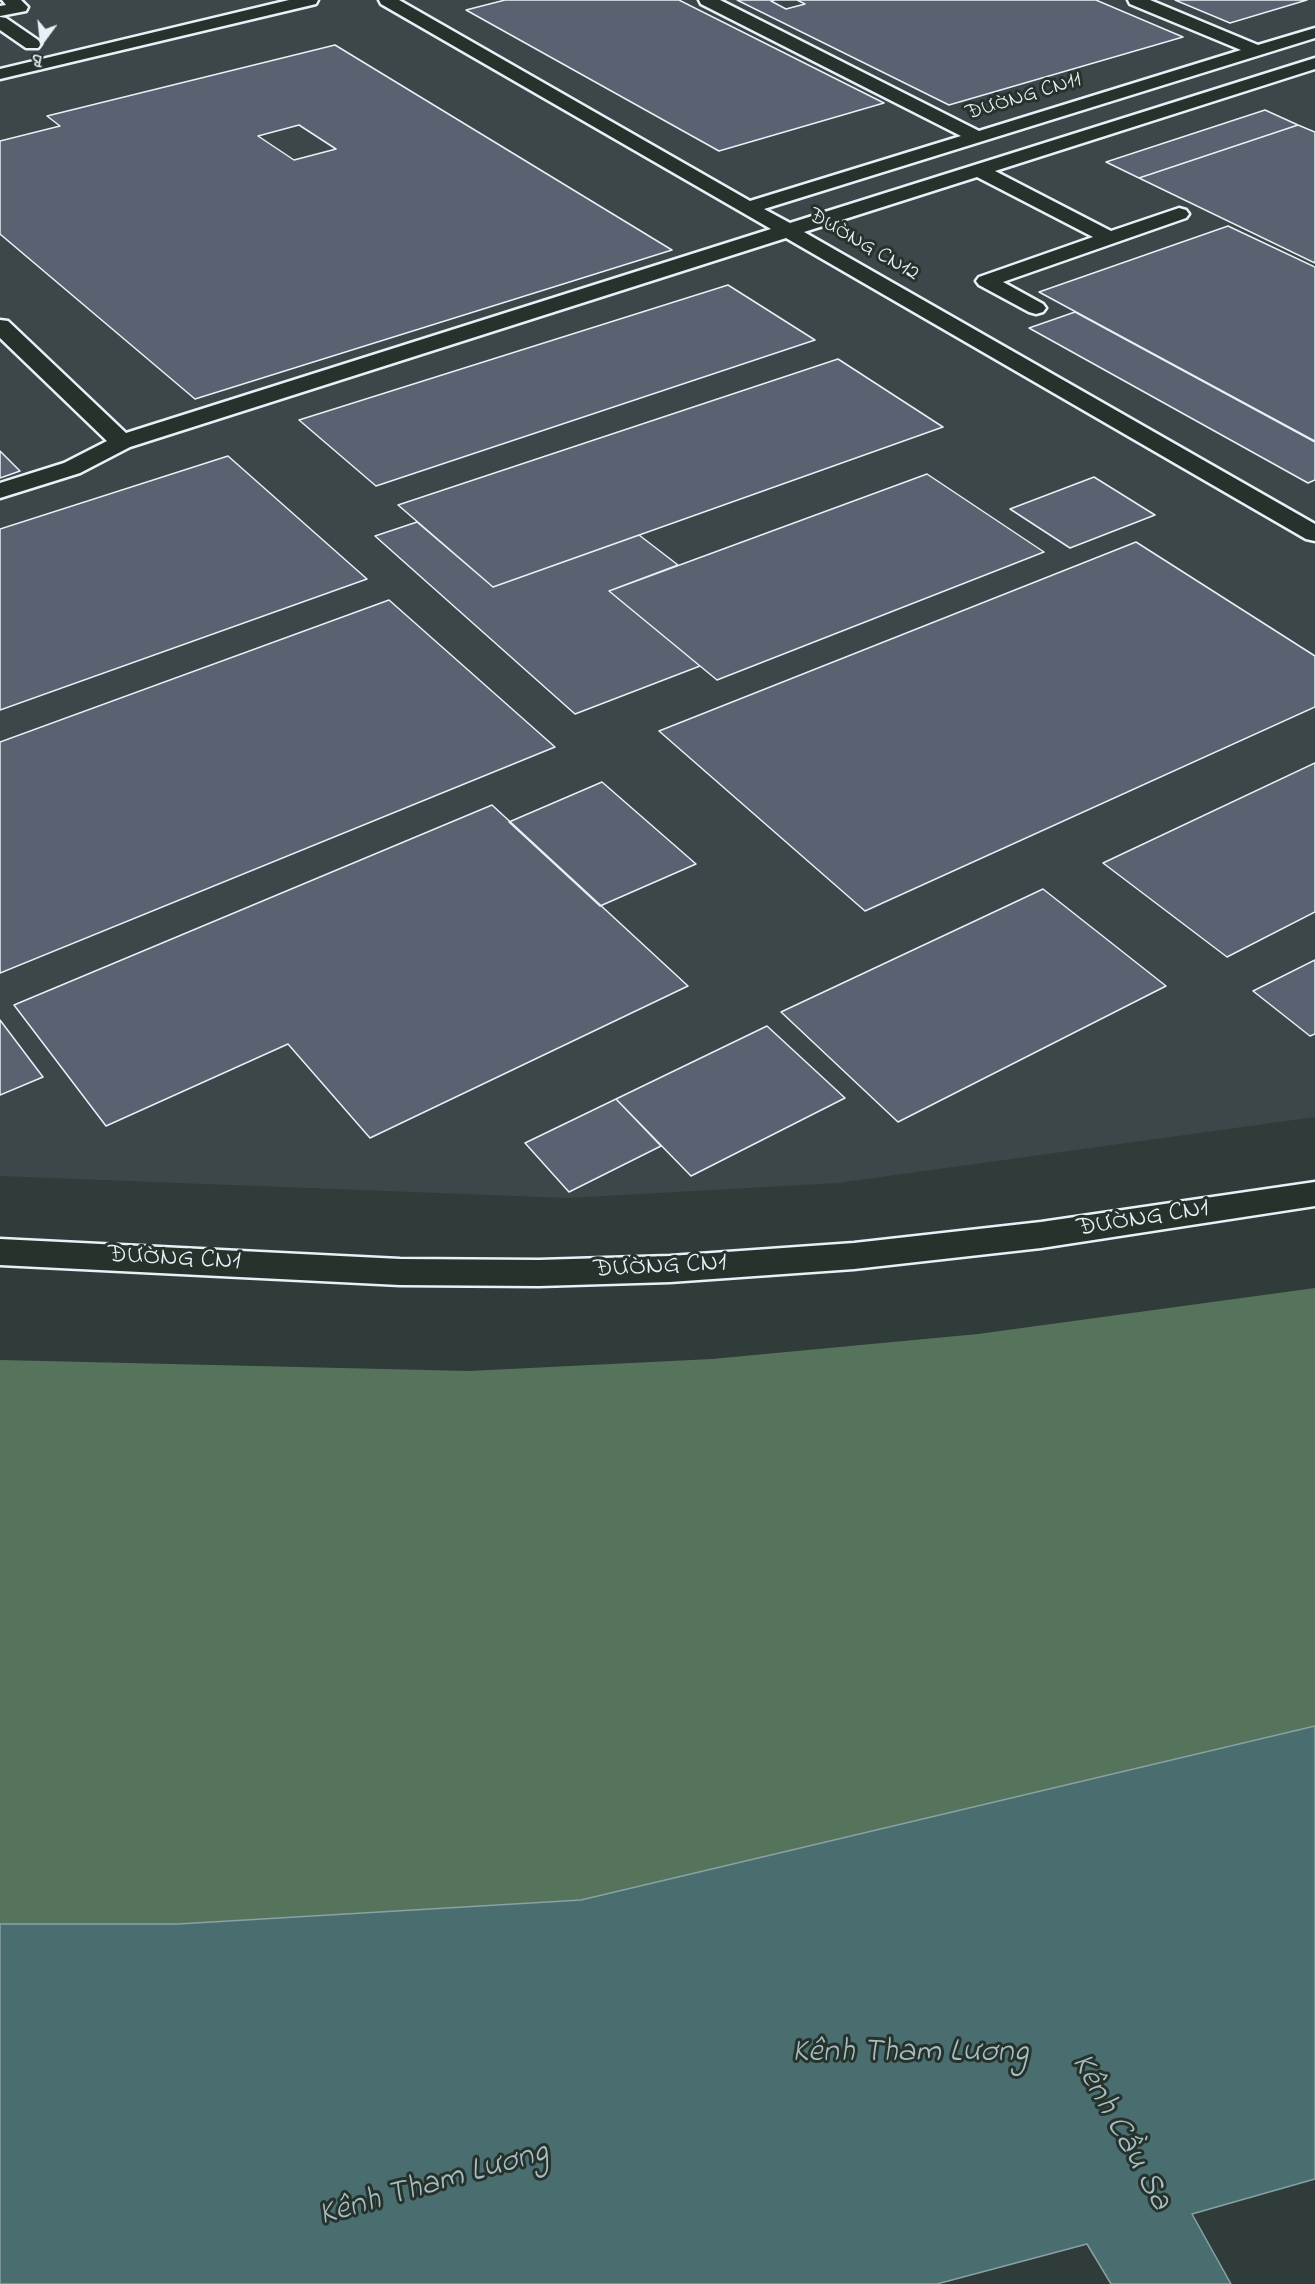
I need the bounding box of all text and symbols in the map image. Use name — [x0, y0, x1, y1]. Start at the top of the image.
north arrow — [12, 12, 72, 72]
text: B — [29, 46, 46, 72]
street label: ĐƯỜNG CN11 — [963, 68, 1085, 128]
street label: ĐƯỜNG CN12 — [803, 204, 923, 288]
street label: ĐƯỜNG CN1 — [1075, 1194, 1211, 1246]
street label: ĐƯỜNG CN1 — [107, 1241, 241, 1279]
street label: ĐƯỜNG CN1 — [593, 1249, 727, 1287]
water label: Kênh Tham Lương — [792, 2035, 1028, 2075]
water label: Kênh Cầu Sa — [1060, 2048, 1178, 2218]
water label: Kênh Tham Lương — [315, 2134, 553, 2238]

